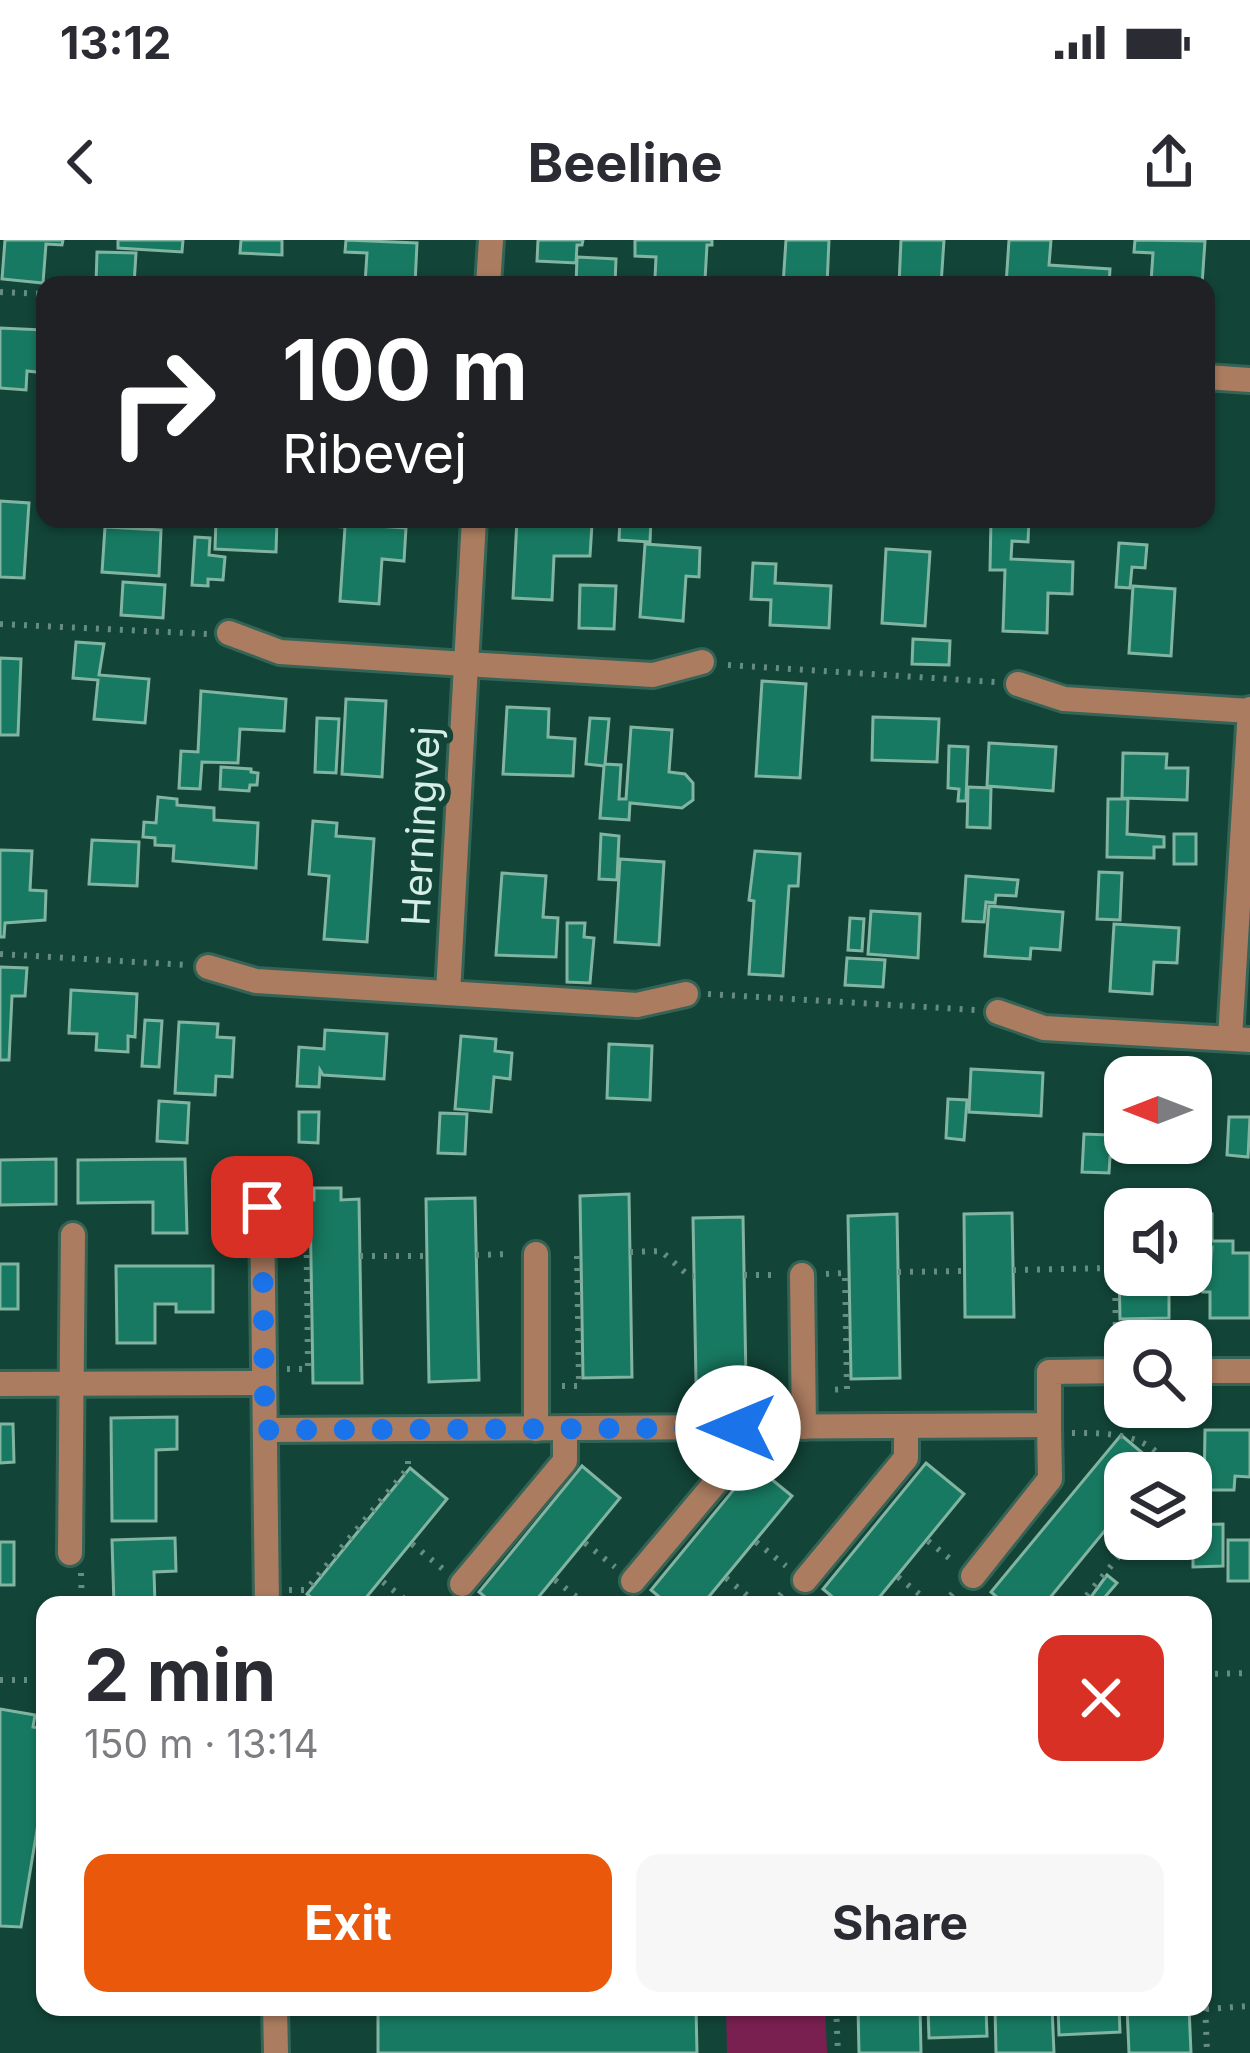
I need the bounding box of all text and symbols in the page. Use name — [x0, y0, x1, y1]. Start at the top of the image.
text: 13:12 — [60, 15, 171, 70]
icon: back — [48, 129, 114, 195]
icon: share — [1136, 129, 1202, 195]
text: Beeline — [527, 130, 723, 195]
text: 100 m — [282, 319, 528, 420]
icon: right — [84, 324, 240, 480]
text: Ribevej — [282, 421, 467, 486]
street label: Herningvej — [391, 725, 449, 927]
north arrow — [1104, 1056, 1212, 1164]
map controls — [1104, 1056, 1212, 1560]
pin — [211, 1156, 313, 1258]
icon: arrive — [229, 1174, 295, 1240]
button: sound — [1104, 1188, 1212, 1296]
button: search — [1104, 1320, 1212, 1428]
position arrow — [675, 1365, 801, 1491]
button: layers — [1104, 1452, 1212, 1560]
text: 2 min — [84, 1631, 276, 1718]
button: close — [1038, 1635, 1164, 1761]
text: 150 m · 13:14 — [84, 1720, 319, 1767]
button: Exit — [84, 1854, 612, 1992]
button: Share — [636, 1854, 1164, 1992]

